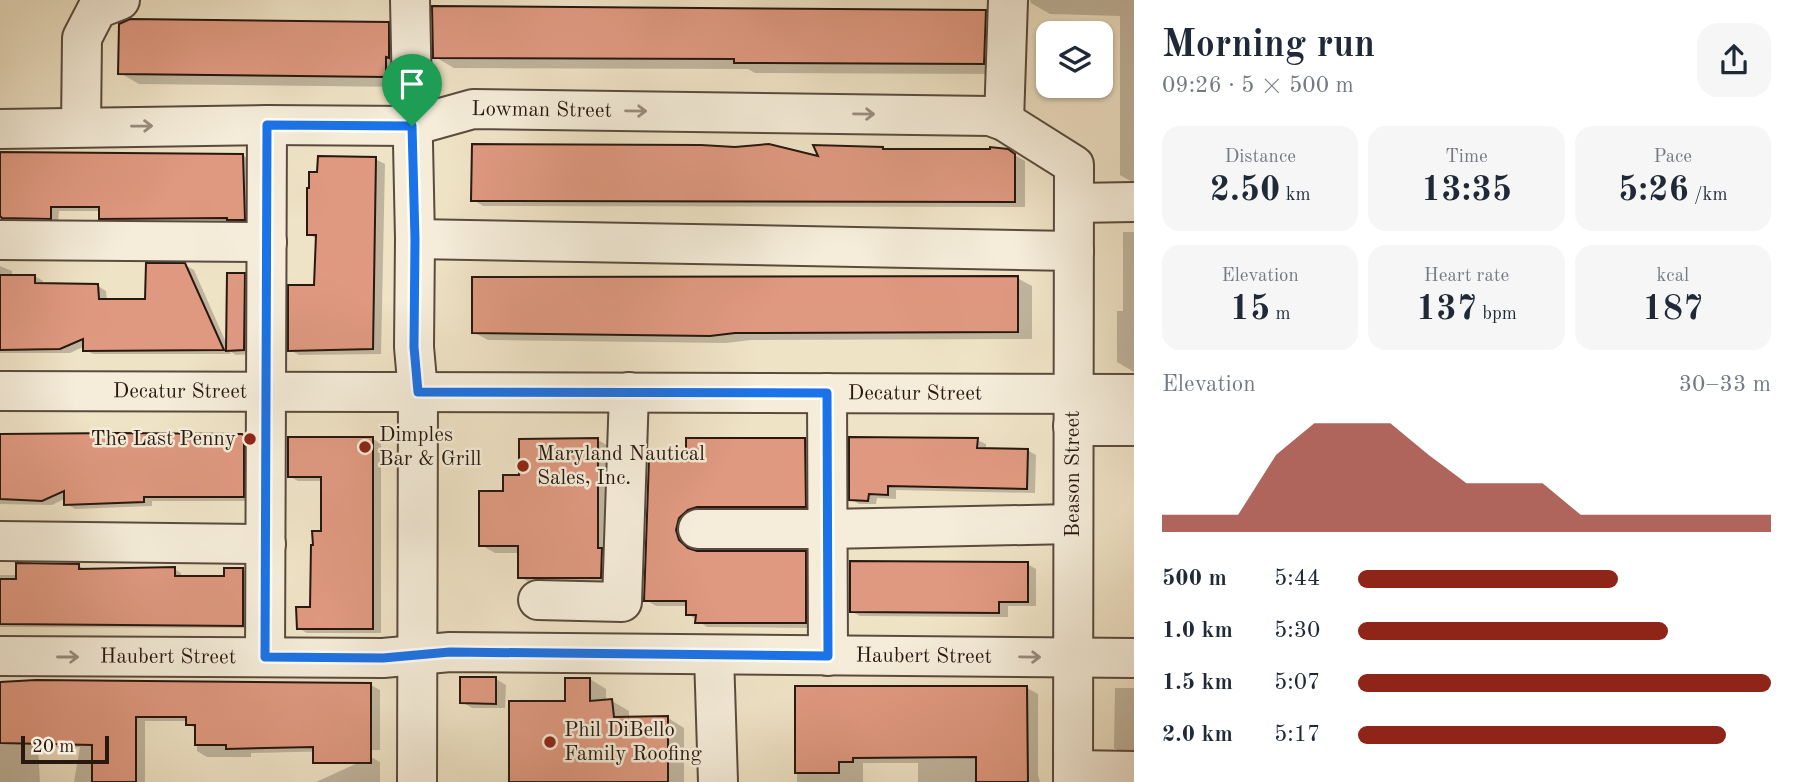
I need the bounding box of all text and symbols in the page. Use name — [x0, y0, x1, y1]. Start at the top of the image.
map controls — [1036, 21, 1113, 98]
button: layers — [1036, 21, 1113, 98]
button: share — [1697, 23, 1771, 97]
text: Morning run — [1162, 27, 1375, 65]
pin — [382, 54, 442, 126]
icon: arrive — [393, 65, 431, 103]
text: 09:26 · 5 × 500 m — [1162, 74, 1354, 97]
street label: Lowman Street — [471, 98, 612, 121]
one-way arrow — [624, 104, 647, 118]
one-way arrow — [852, 107, 875, 121]
one-way arrow — [130, 120, 153, 133]
text: Distance — [1224, 148, 1296, 167]
text: Time — [1445, 148, 1488, 167]
text: Pace — [1654, 148, 1692, 167]
text: 2.50 — [1210, 173, 1280, 208]
text: 13:35 — [1421, 173, 1512, 208]
text: 5:26 — [1618, 173, 1689, 208]
text: km — [1280, 186, 1311, 205]
text: /km — [1689, 186, 1728, 205]
text: Elevation — [1222, 267, 1299, 286]
text: Heart rate — [1424, 267, 1509, 286]
text: kcal — [1656, 267, 1689, 286]
text: 15 — [1230, 292, 1270, 327]
text: 137 — [1416, 292, 1477, 327]
text: 187 — [1642, 292, 1703, 327]
text: m — [1270, 305, 1291, 324]
text: bpm — [1477, 305, 1517, 324]
text: Elevation — [1162, 373, 1256, 396]
text: 30–33 m — [1679, 373, 1771, 396]
street label: Decatur Street — [113, 381, 247, 402]
street label: Decatur Street — [848, 383, 982, 404]
street label: Beason Street — [1063, 411, 1084, 537]
place label: Dimples Bar & Grill — [379, 425, 482, 470]
place label: The Last Penny — [91, 429, 236, 450]
marker: The Last Penny — [242, 431, 258, 447]
marker: Dimples Bar & Grill — [357, 439, 373, 455]
place label: Maryland Nautical Sales, Inc. — [537, 444, 705, 489]
marker: Maryland Nautical Sales, Inc. — [515, 458, 531, 474]
text: 500 m — [1162, 567, 1227, 590]
text: 5:44 — [1274, 567, 1320, 590]
text: 1.0 km — [1162, 619, 1233, 642]
text: 5:30 — [1274, 619, 1320, 642]
street label: Haubert Street — [856, 645, 992, 667]
street label: Haubert Street — [100, 646, 236, 668]
one-way arrow — [56, 650, 79, 663]
one-way arrow — [1019, 651, 1042, 664]
text: 1.5 km — [1162, 671, 1233, 694]
text: 5:07 — [1274, 671, 1320, 694]
place label: Phil DiBello Family Roofing — [564, 720, 703, 765]
text: 2.0 km — [1162, 723, 1233, 746]
text: 5:17 — [1274, 723, 1320, 746]
scale bar — [21, 733, 108, 765]
marker: Phil DiBello Family Roofing — [542, 734, 558, 750]
text: 20 m — [32, 738, 74, 757]

